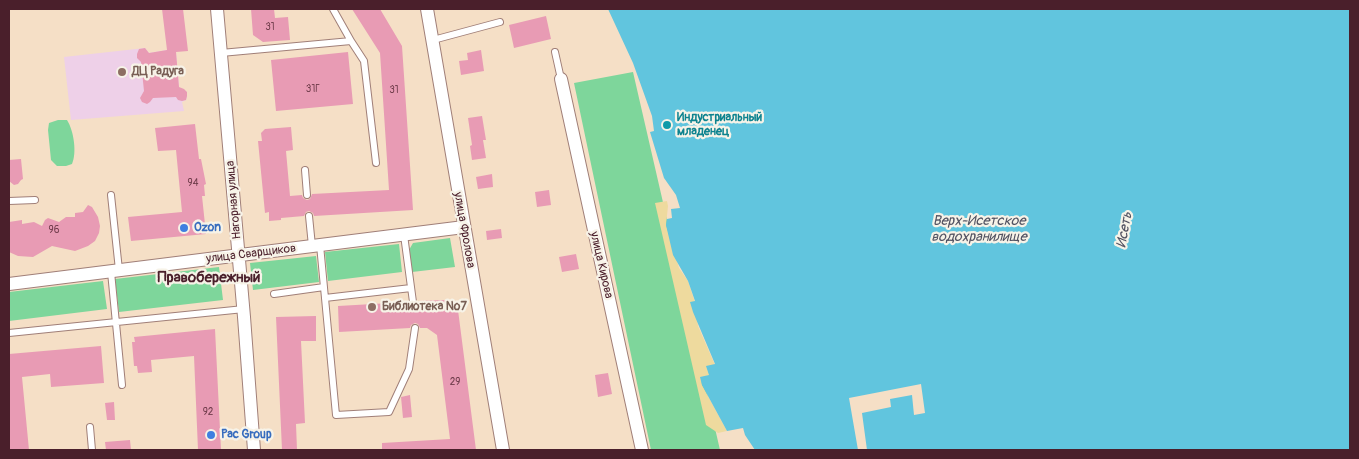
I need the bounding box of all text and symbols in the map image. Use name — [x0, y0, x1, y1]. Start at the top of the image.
house number: 31 — [265, 21, 275, 33]
place label: ДЦ Радуга — [132, 65, 184, 79]
marker: ДЦ Радуга — [116, 66, 128, 78]
house number: 31Г — [306, 83, 320, 95]
house number: 31 — [389, 84, 399, 96]
place label: Индустриальный младенец — [677, 111, 762, 139]
marker: Индустриальный младенец — [661, 119, 673, 131]
street label: Нагорная улица — [223, 160, 245, 240]
house number: 94 — [188, 177, 198, 189]
street label: улица Фролова — [450, 191, 478, 269]
water label: Исеть — [1114, 211, 1136, 249]
water label: Верх-Исетское водохранилище — [931, 213, 1027, 246]
place label: Ozon — [194, 221, 221, 235]
marker: Ozon — [178, 222, 190, 234]
house number: 96 — [49, 224, 59, 236]
street label: улица Кирова — [586, 230, 616, 300]
street label: улица Сварщиков — [205, 241, 297, 267]
district label: Правобережный — [158, 269, 260, 287]
place label: Библиотека №7 — [382, 300, 467, 314]
marker: Библиотека №7 — [366, 301, 378, 313]
house number: 29 — [450, 376, 460, 388]
house number: 92 — [203, 406, 213, 418]
place label: Pac Group — [221, 428, 272, 442]
marker: Pac Group — [205, 429, 217, 441]

